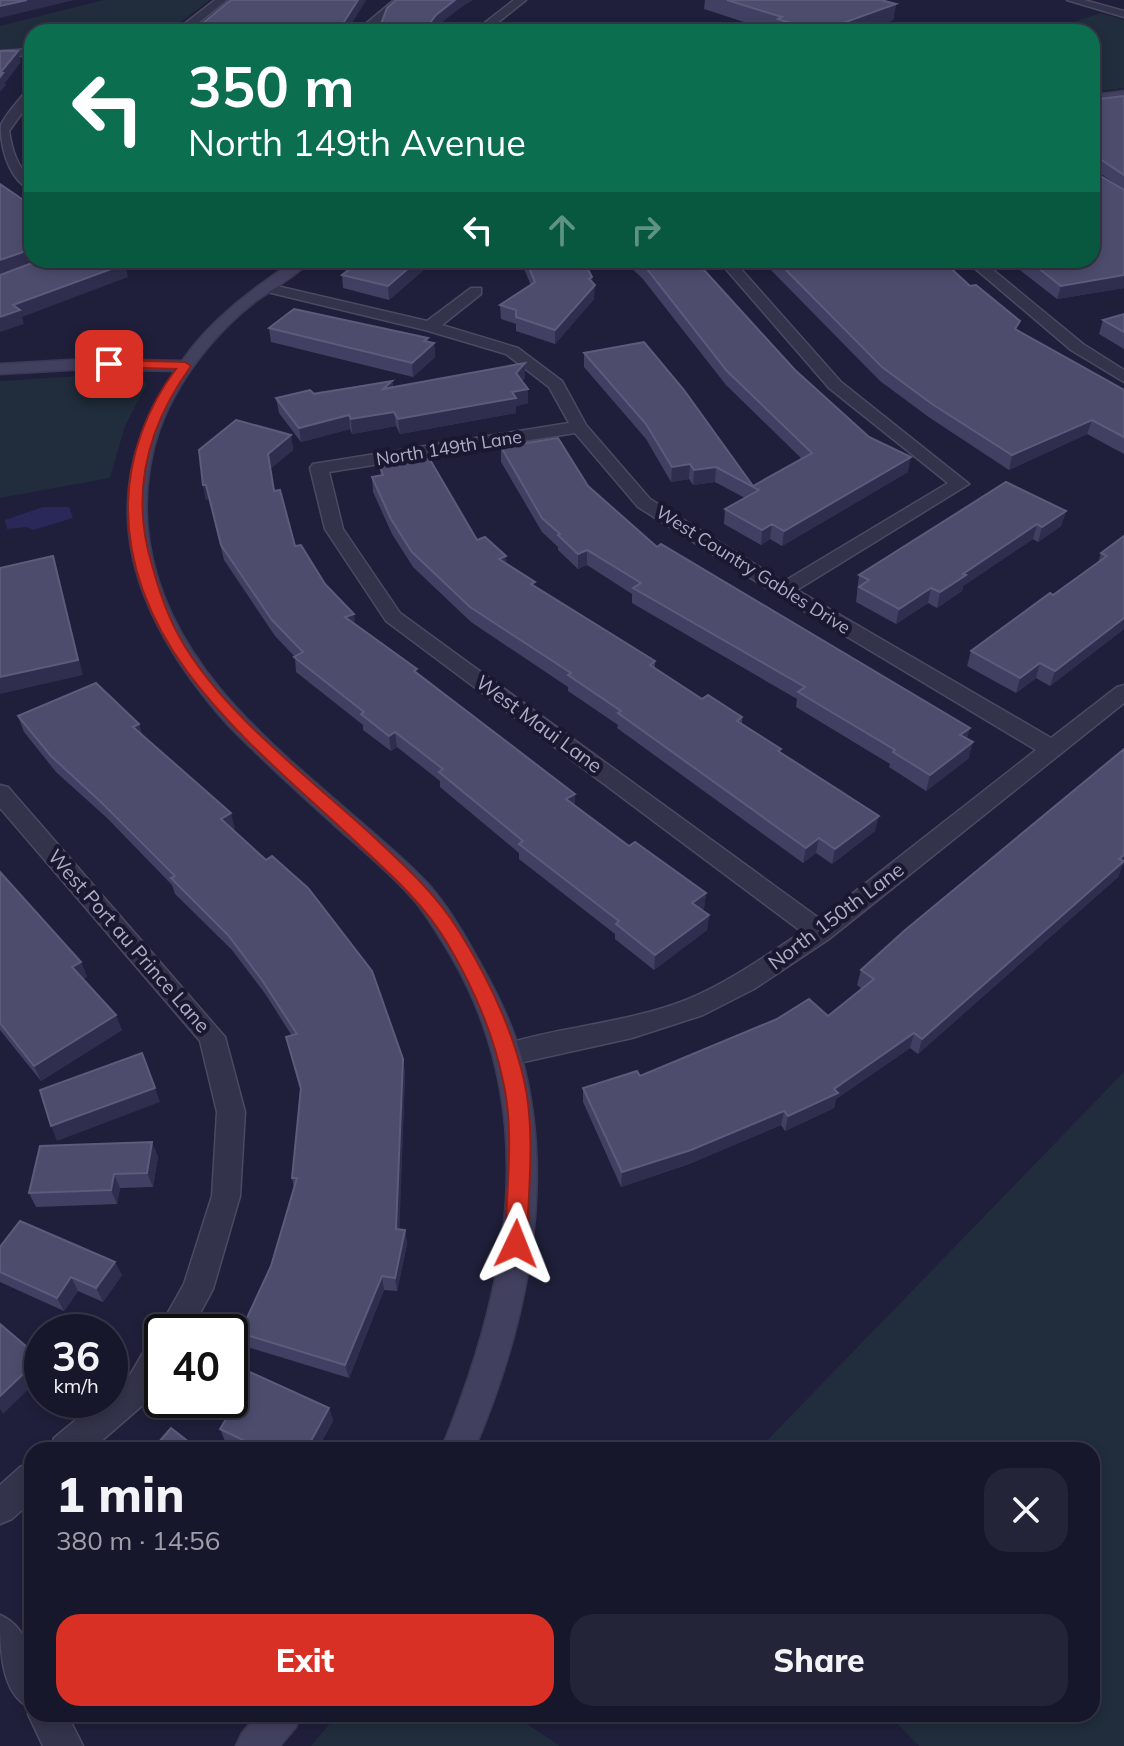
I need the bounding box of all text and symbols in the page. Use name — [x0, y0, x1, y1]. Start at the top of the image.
text: 350 m — [188, 51, 355, 121]
icon: left — [56, 56, 160, 160]
text: North 149th Avenue — [188, 120, 526, 165]
icon: left — [456, 208, 500, 252]
icon: ahead — [540, 208, 584, 252]
icon: right — [624, 208, 668, 252]
pin — [75, 330, 143, 398]
icon: arrive — [87, 342, 131, 386]
street label: North 149th Lane — [374, 425, 523, 470]
street label: West Country Gables Drive — [652, 500, 855, 639]
street label: West Maui Lane — [471, 669, 607, 778]
street label: West Port au Prince Lane — [43, 844, 216, 1037]
street label: North 150th Lane — [763, 856, 909, 975]
position arrow — [474, 1202, 558, 1286]
speed limit sign: 40 — [144, 1314, 248, 1418]
text: 36 — [52, 1331, 100, 1381]
text: km/h — [53, 1373, 99, 1398]
text: 1 min — [56, 1464, 185, 1524]
button: close — [984, 1468, 1068, 1552]
text: 380 m · 14:56 — [56, 1524, 220, 1557]
button: Exit — [56, 1614, 554, 1706]
button: Share — [570, 1614, 1068, 1706]

